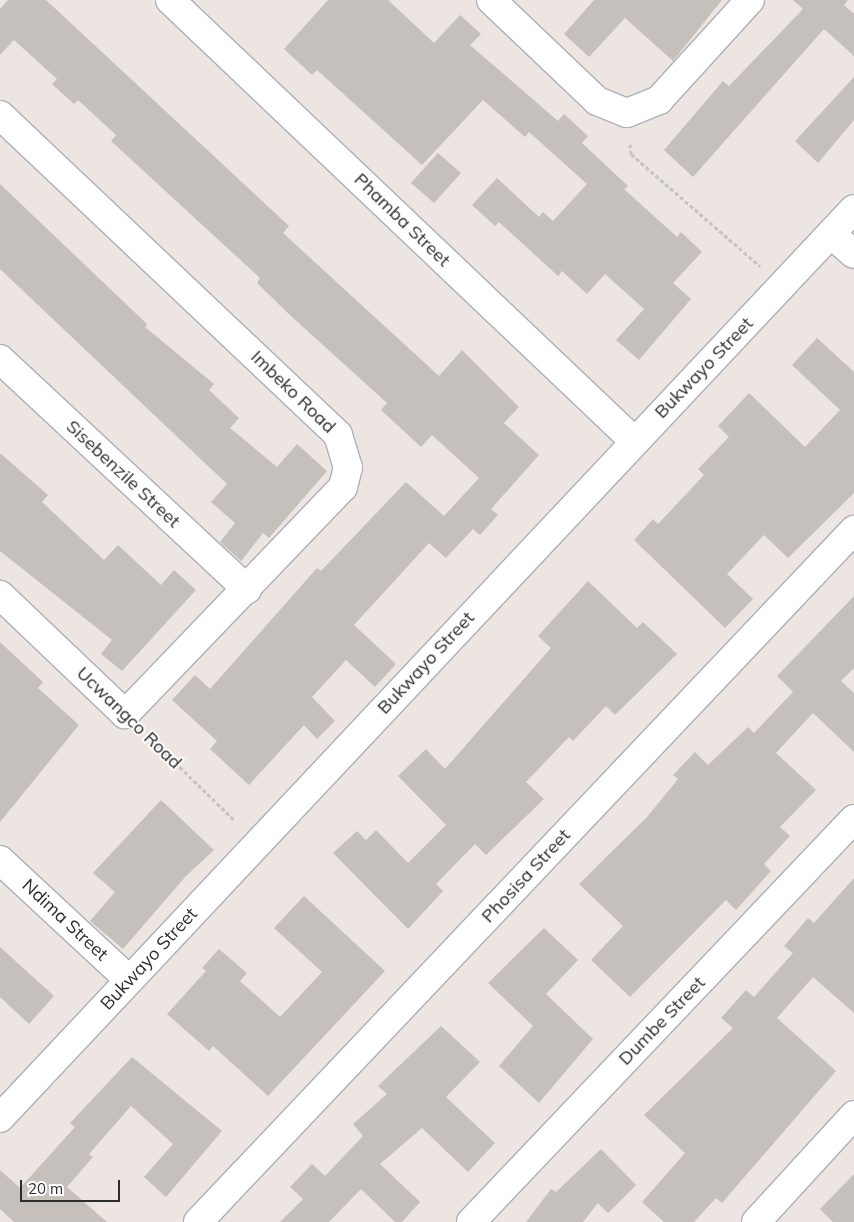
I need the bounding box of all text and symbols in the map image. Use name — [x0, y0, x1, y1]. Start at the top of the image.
street label: Phamba Street — [350, 169, 454, 271]
street label: Bukwayo Street — [650, 313, 758, 423]
street label: Imbeko Road — [246, 346, 340, 438]
street label: Sisebenzile Street — [62, 416, 184, 532]
street label: Bukwayo Street — [373, 607, 479, 719]
street label: Ucwangco Road — [72, 662, 186, 774]
street label: Phosisa Street — [477, 825, 575, 927]
street label: Ndima Street — [18, 875, 112, 965]
street label: Bukwayo Street — [96, 903, 202, 1015]
street label: Dumbe Street — [614, 972, 710, 1070]
scale bar — [22, 1170, 122, 1202]
text: 20 m — [28, 1179, 63, 1198]

